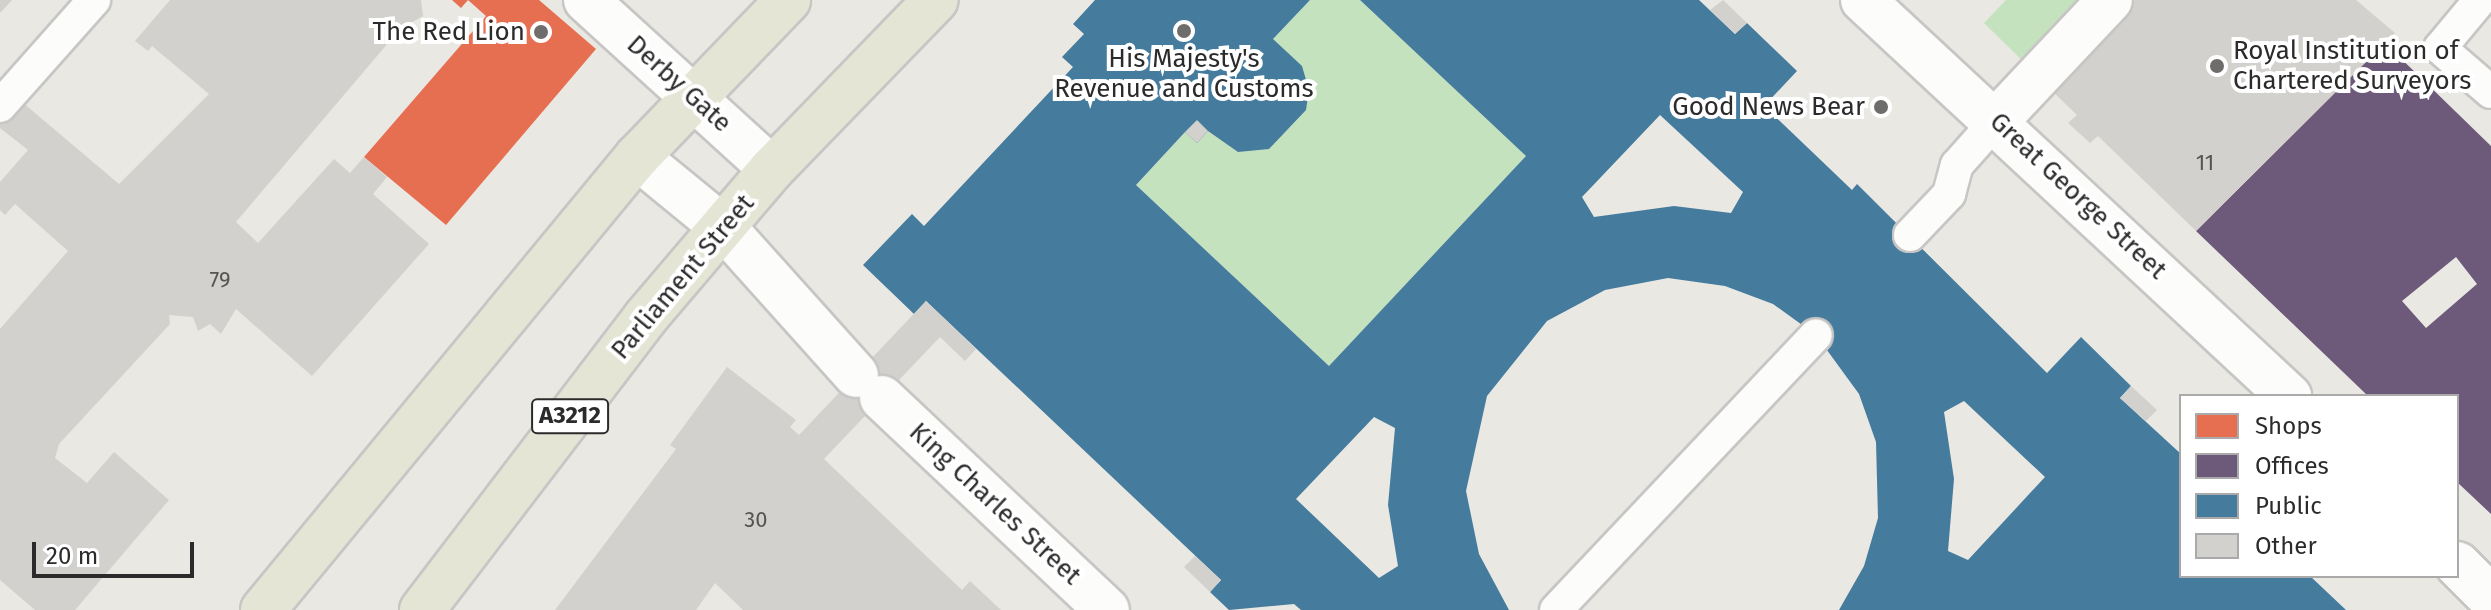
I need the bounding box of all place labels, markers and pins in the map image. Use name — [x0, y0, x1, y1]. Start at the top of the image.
place label: The Red Lion — [373, 16, 525, 48]
marker: His Majesty's Revenue and Customs — [1175, 22, 1193, 40]
marker: The Red Lion — [532, 23, 550, 41]
place label: Royal Institution of Chartered Surveyors — [2233, 35, 2471, 96]
place label: His Majesty's Revenue and Customs — [1054, 43, 1314, 104]
marker: Royal Institution of Chartered Surveyors — [2208, 57, 2226, 75]
place label: Good News Bear — [1672, 91, 1865, 123]
marker: Good News Bear — [1872, 98, 1890, 116]

